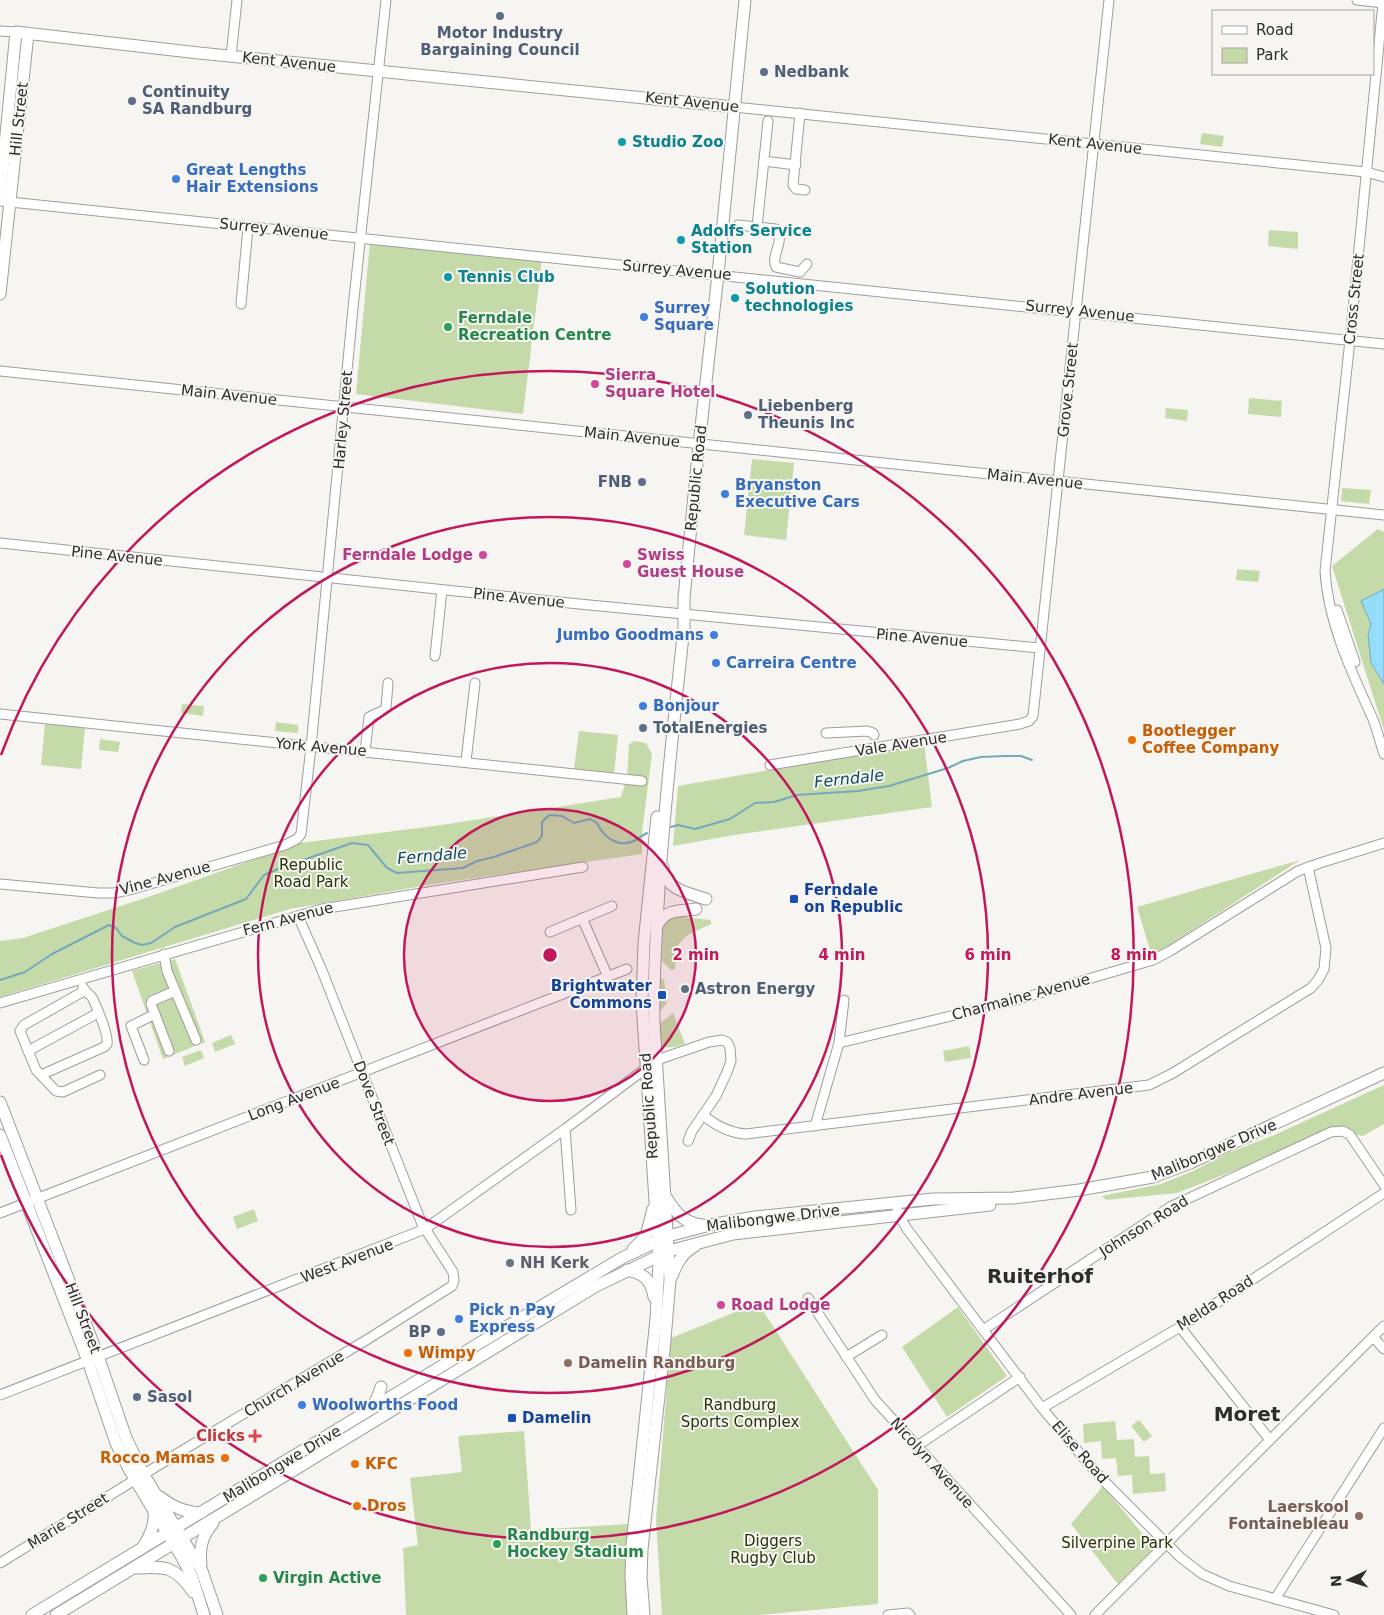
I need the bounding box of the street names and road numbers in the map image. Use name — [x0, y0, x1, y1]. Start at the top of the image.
street label: Kent Avenue — [241, 48, 337, 76]
street label: Hill Street — [6, 81, 32, 157]
street label: Kent Avenue — [644, 88, 740, 116]
street label: Kent Avenue — [1047, 130, 1143, 158]
street label: Surrey Avenue — [219, 214, 329, 244]
street label: Cross Street — [1340, 252, 1368, 345]
street label: Surrey Avenue — [622, 256, 732, 284]
street label: Surrey Avenue — [1025, 296, 1135, 326]
street label: Grove Street — [1054, 342, 1082, 438]
street label: Harley Street — [330, 370, 356, 470]
street label: Main Avenue — [180, 381, 278, 409]
street label: Main Avenue — [583, 423, 681, 451]
street label: Republic Road — [681, 424, 711, 532]
street label: Main Avenue — [986, 465, 1084, 493]
street label: Pine Avenue — [70, 542, 164, 570]
street label: Pine Avenue — [472, 584, 566, 612]
street label: Pine Avenue — [875, 625, 969, 651]
street label: Vale Avenue — [854, 728, 948, 760]
street label: York Avenue — [274, 734, 367, 760]
street label: Vine Avenue — [118, 857, 212, 899]
street label: Fern Avenue — [241, 898, 335, 940]
street label: Charmaine Avenue — [950, 970, 1092, 1024]
street label: Republic Road — [636, 1052, 662, 1160]
street label: Dove Street — [350, 1058, 398, 1148]
street label: Long Avenue — [246, 1073, 342, 1125]
street label: Andre Avenue — [1028, 1079, 1134, 1109]
street label: Malibongwe Drive — [1149, 1115, 1279, 1185]
street label: Johnson Road — [1095, 1191, 1192, 1261]
street label: Malibongwe Drive — [705, 1201, 841, 1235]
street label: West Avenue — [298, 1235, 396, 1287]
street label: Melda Road — [1173, 1272, 1257, 1334]
street label: Hill Street — [61, 1280, 105, 1356]
street label: Church Avenue — [241, 1347, 347, 1421]
street label: Nicolyn Avenue — [887, 1414, 977, 1512]
street label: Elise Road — [1048, 1417, 1112, 1487]
street label: Malibongwe Drive — [220, 1422, 344, 1506]
street label: Marie Street — [24, 1489, 112, 1553]

